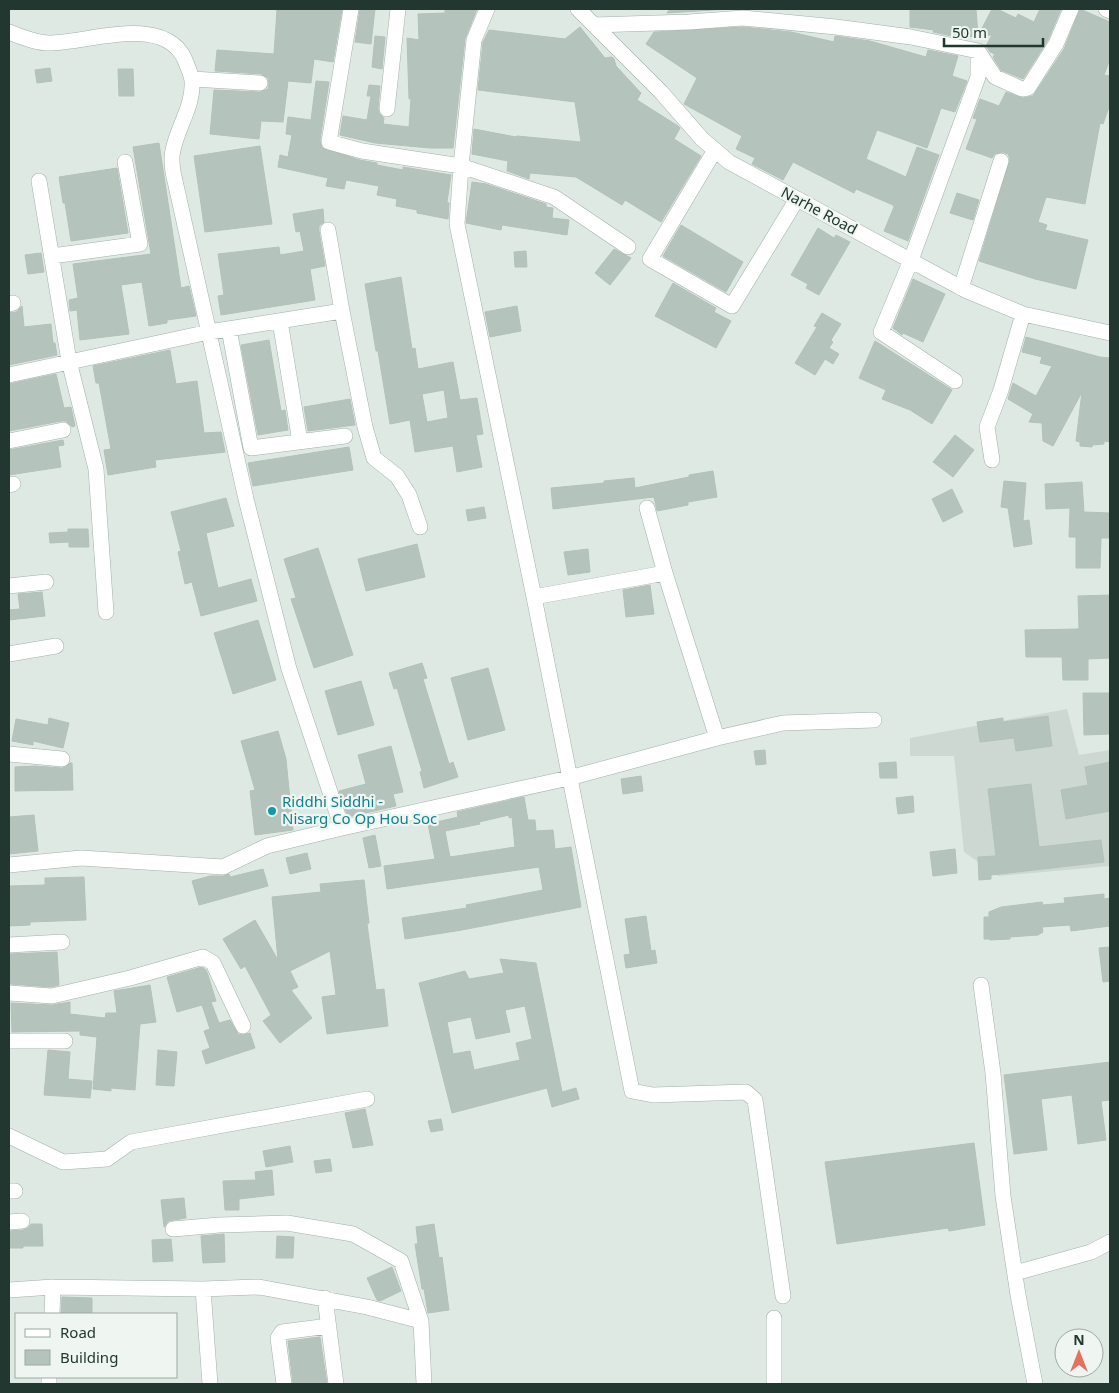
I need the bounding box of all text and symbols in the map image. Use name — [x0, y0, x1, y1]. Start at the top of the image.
scale bar — [944, 15, 1043, 47]
text: 50 m — [952, 22, 987, 42]
street label: Narhe Road — [778, 182, 861, 239]
place label: Riddhi Siddhi - Nisarg Co Op Hou Soc — [282, 791, 437, 828]
marker: Riddhi Siddhi - Nisarg Co Op Hou Soc — [266, 805, 278, 817]
legend — [15, 1313, 178, 1378]
text: Road — [60, 1322, 96, 1342]
north arrow — [1054, 1328, 1104, 1378]
text: N — [1073, 1330, 1085, 1349]
text: Building — [60, 1347, 118, 1367]

